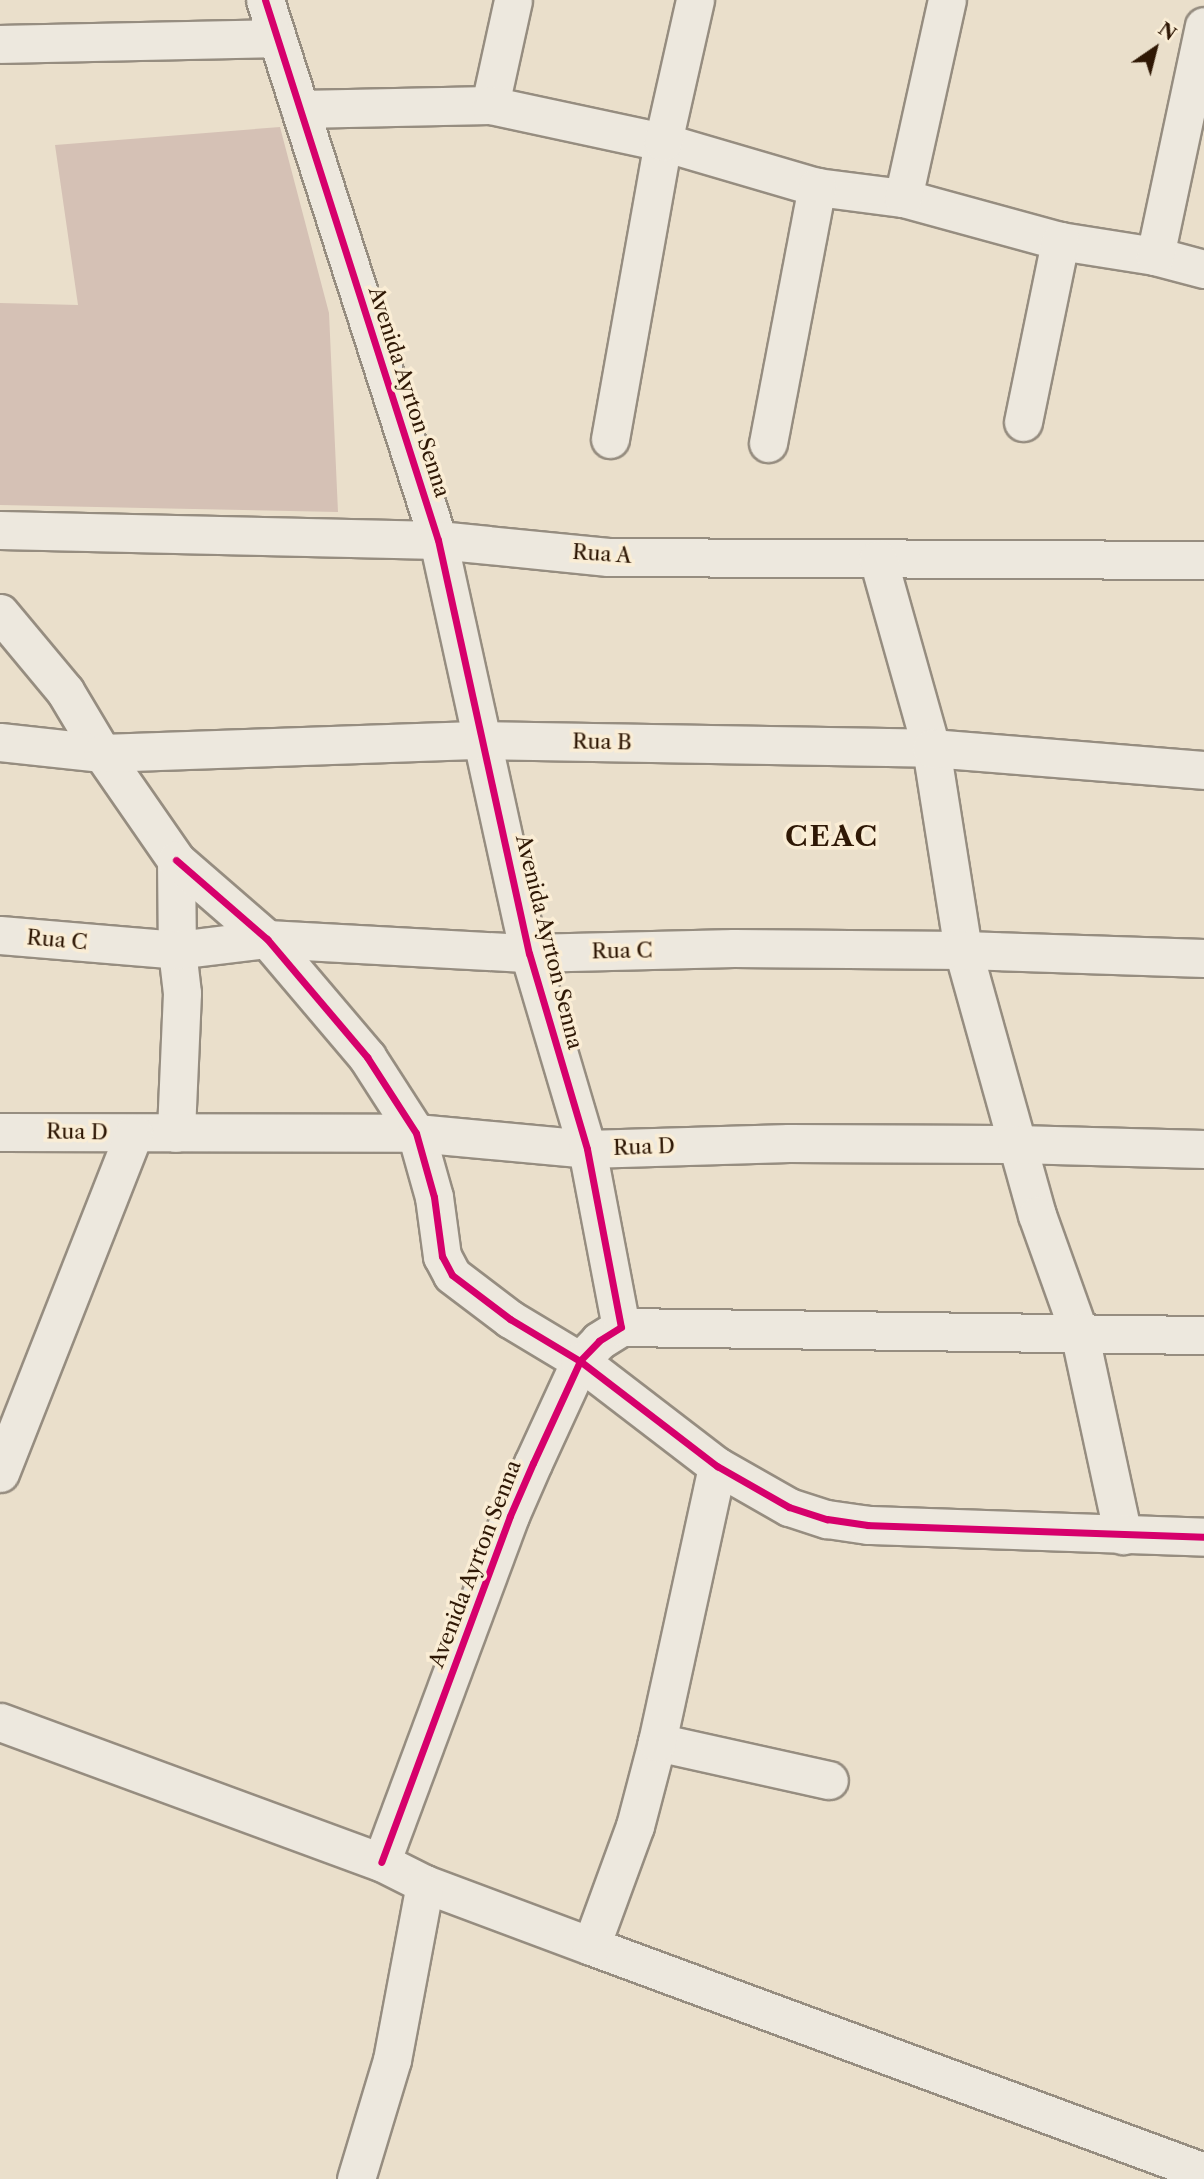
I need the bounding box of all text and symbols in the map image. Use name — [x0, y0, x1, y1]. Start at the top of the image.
north arrow — [1120, 14, 1190, 84]
text: N — [1154, 17, 1181, 46]
street label: Avenida Ayrton Senna — [363, 283, 455, 501]
street label: Rua A — [571, 539, 633, 569]
street label: Rua B — [572, 729, 632, 755]
district label: CEAC — [785, 819, 879, 853]
street label: Avenida Ayrton Senna — [510, 832, 588, 1052]
street label: Rua C — [25, 925, 89, 955]
street label: Rua C — [591, 938, 653, 964]
street label: Rua D — [46, 1119, 108, 1145]
street label: Rua D — [613, 1133, 675, 1161]
street label: Avenida Ayrton Senna — [424, 1456, 526, 1672]

